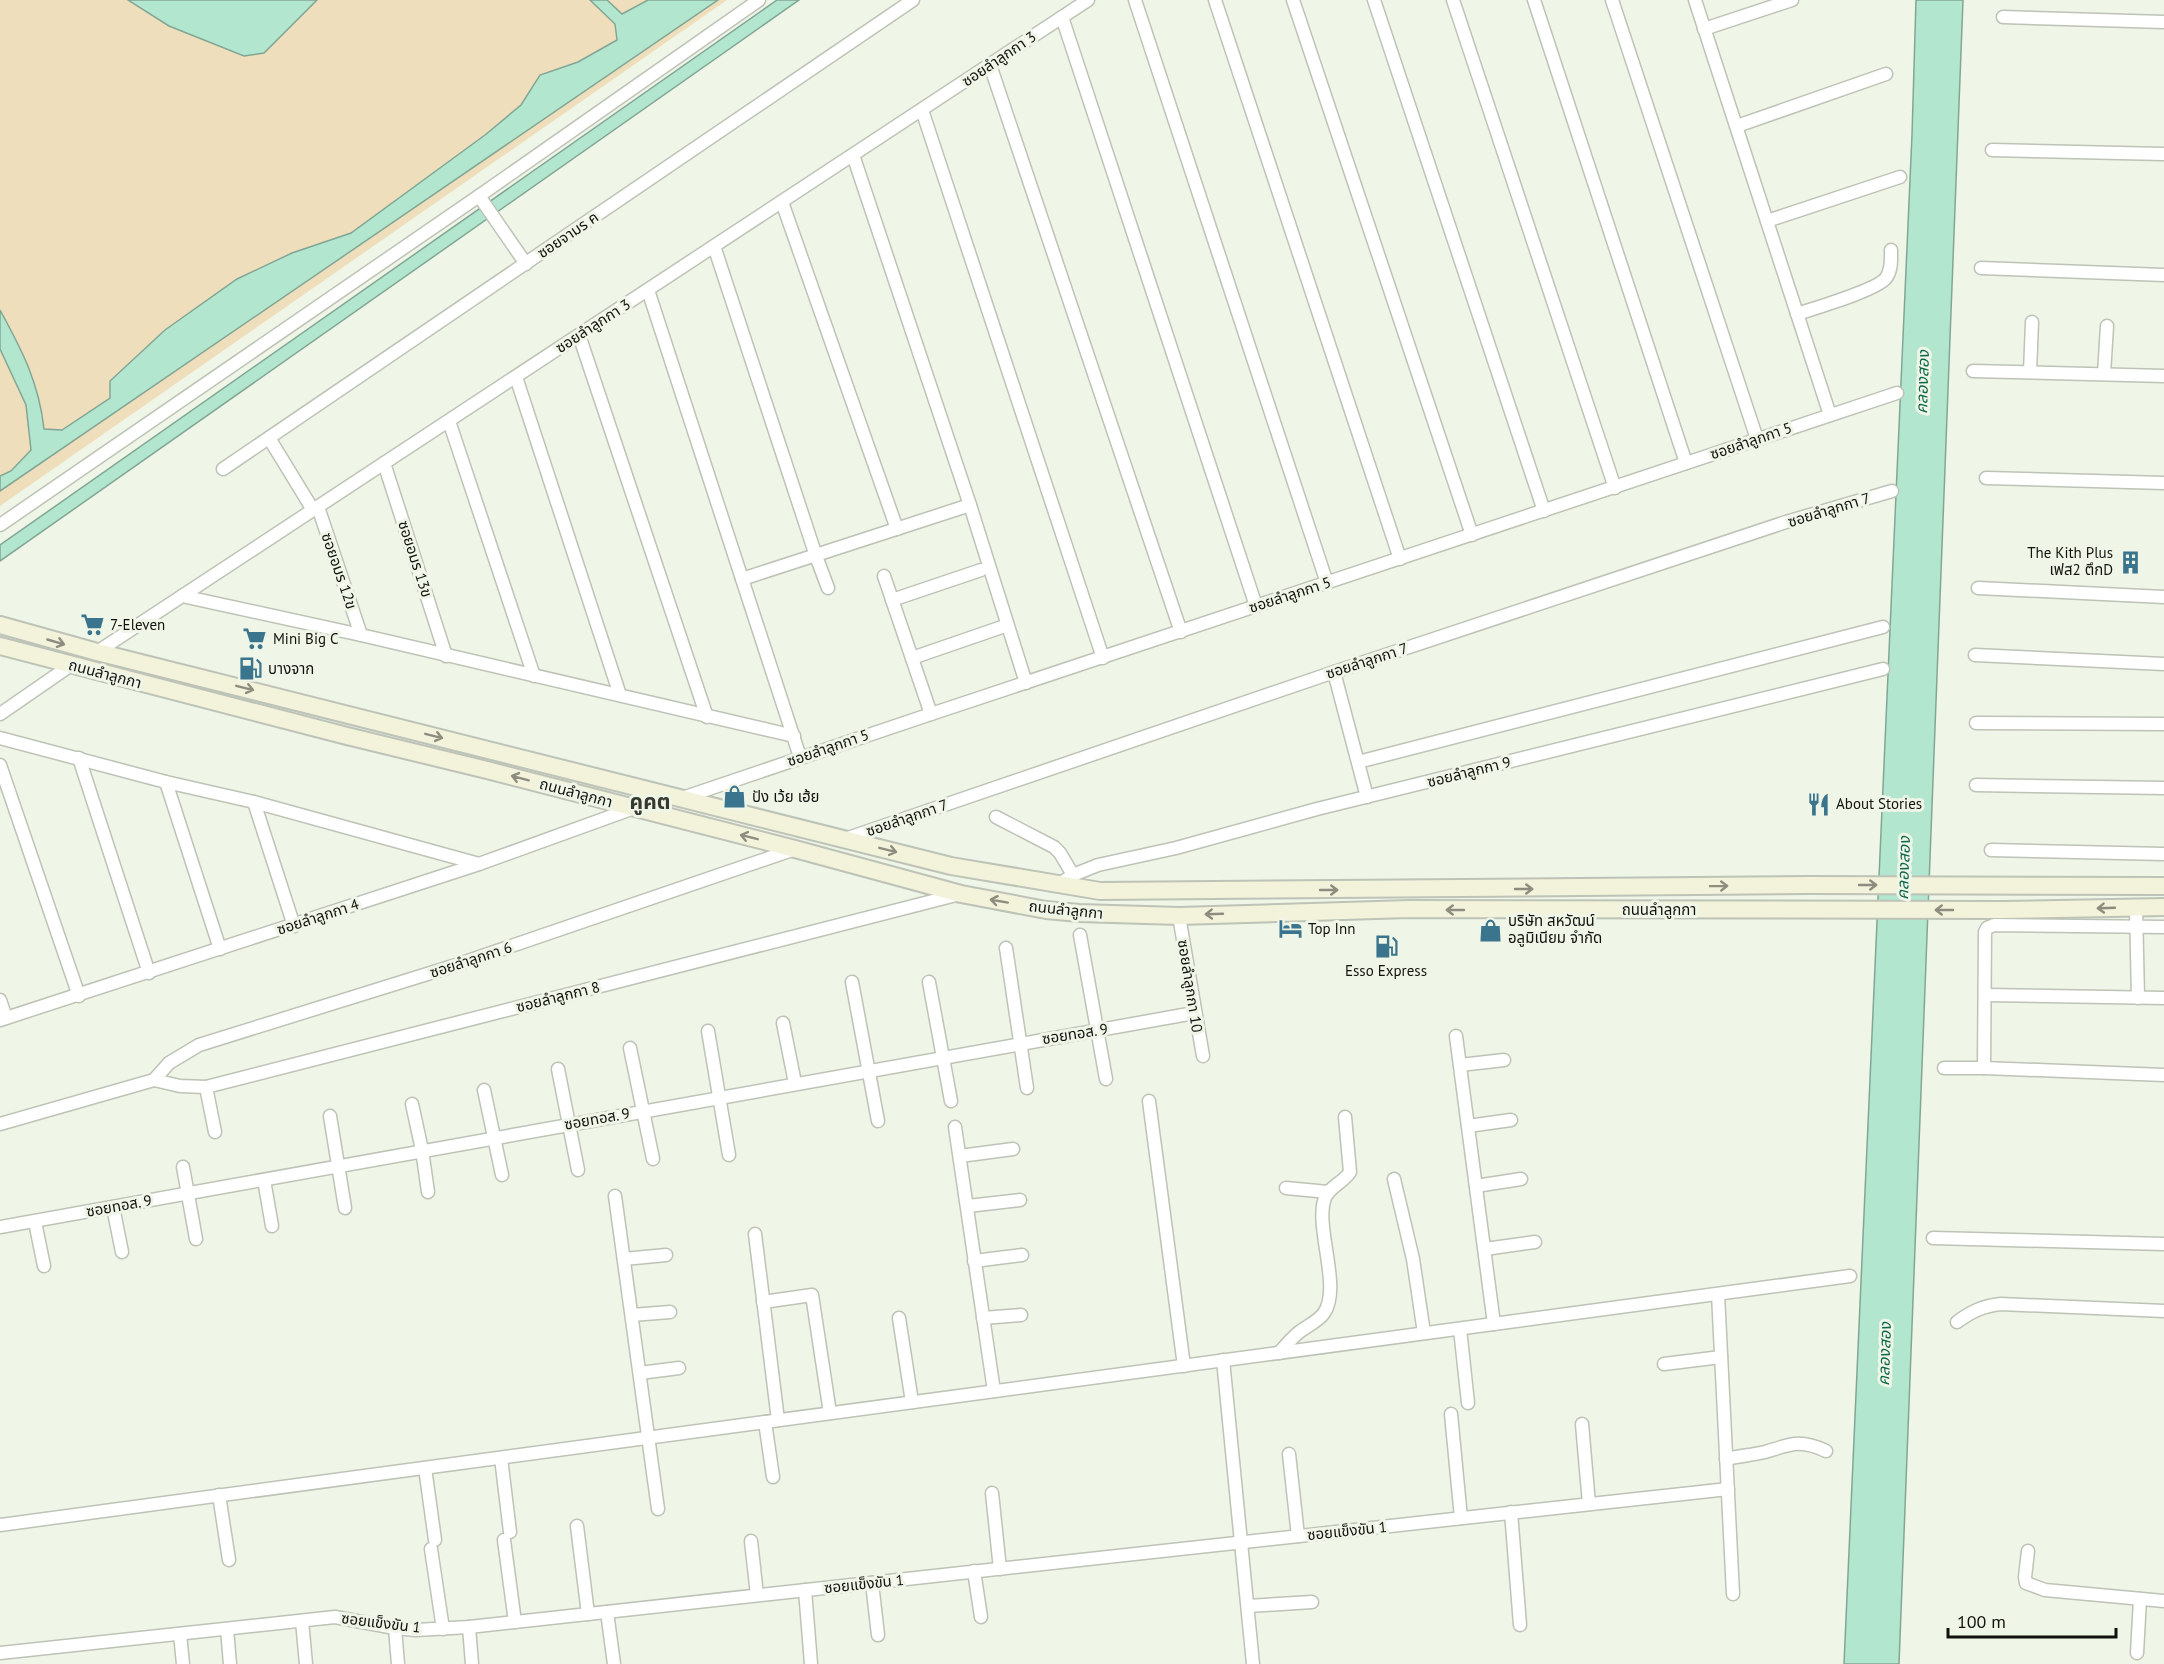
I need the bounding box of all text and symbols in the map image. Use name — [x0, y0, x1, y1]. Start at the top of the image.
street label: ซอยลำลูกกา 3 — [958, 27, 1039, 90]
street label: ซอยจามร ค — [534, 207, 602, 262]
street label: ซอยลำลูกกา 3 — [552, 294, 634, 357]
water label: คลองสอง — [1911, 348, 1933, 414]
street label: ซอยลำลูกกา 5 — [1707, 418, 1794, 463]
street label: ซอยลำลูกกา 7 — [1785, 488, 1872, 531]
street label: ซอยอมร 13ข — [394, 518, 437, 600]
street label: ซอยอมร 12ข — [318, 530, 361, 612]
place label: The Kith Plus เฟส2 ตึกD — [2027, 543, 2113, 579]
building icon: The Kith Plus เฟส2 ตึกD — [2118, 549, 2144, 575]
street label: ซอยลำลูกกา 5 — [1246, 572, 1333, 617]
supermarket icon: 7-Eleven — [79, 612, 105, 638]
place label: 7-Eleven — [110, 615, 165, 634]
supermarket icon: Mini Big C — [242, 626, 268, 652]
place label: Mini Big C — [273, 629, 339, 648]
one-way arrow — [46, 636, 65, 648]
street label: ซอยลำลูกกา 7 — [1323, 638, 1410, 683]
street label: ถนนลำลูกกา — [67, 655, 144, 692]
fuel station icon: บางจาก — [237, 656, 263, 682]
place label: บางจาก — [268, 659, 314, 678]
one-way arrow — [236, 683, 255, 695]
street label: ซอยลำลูกกา 5 — [784, 725, 871, 770]
one-way arrow — [425, 730, 444, 742]
street label: ซอยลำลูกกา 9 — [1425, 752, 1513, 791]
one-way arrow — [511, 772, 530, 784]
street label: ถนนลำลูกกา — [538, 774, 615, 811]
shop icon: ปัง เว้ย เฮ้ย — [721, 784, 747, 810]
place label: ปัง เว้ย เฮ้ย — [752, 787, 819, 806]
district label: คูคต — [630, 788, 670, 815]
restaurant icon: About Stories — [1805, 791, 1831, 817]
place label: About Stories — [1836, 794, 1922, 813]
street label: ซอยลำลูกกา 7 — [863, 795, 950, 840]
one-way arrow — [740, 831, 759, 843]
water label: คลองสอง — [1892, 834, 1914, 900]
one-way arrow — [878, 844, 897, 856]
one-way arrow — [1857, 879, 1877, 891]
one-way arrow — [1709, 880, 1728, 892]
one-way arrow — [1514, 883, 1534, 895]
one-way arrow — [1319, 884, 1339, 896]
street label: ซอยลำลูกกา 4 — [274, 894, 361, 939]
one-way arrow — [990, 895, 1010, 906]
street label: ถนนลำลูกกา — [1028, 896, 1104, 923]
street label: ถนนลำลูกกา — [1622, 900, 1696, 919]
one-way arrow — [2096, 902, 2116, 913]
one-way arrow — [1446, 904, 1466, 915]
one-way arrow — [1935, 904, 1955, 916]
one-way arrow — [1205, 909, 1225, 920]
place label: บริษัท สหวัฒน์ อลูมิเนียม จำกัด — [1508, 911, 1602, 947]
hotel icon: Top Inn — [1277, 916, 1303, 942]
shop icon: บริษัท สหวัฒน์ อลูมิเนียม จำกัด — [1477, 917, 1503, 943]
place label: Top Inn — [1308, 919, 1355, 938]
fuel station icon: Esso Express — [1373, 934, 1399, 960]
street label: ซอยลำลูกกา 6 — [427, 937, 514, 982]
street label: ซอยลำลูกกา 10 — [1174, 938, 1207, 1034]
place label: Esso Express — [1345, 961, 1427, 980]
street label: ซอยลำลูกกา 8 — [514, 977, 602, 1016]
street label: ซอยทอส. 9 — [1041, 1019, 1109, 1048]
street label: ซอยทอส. 9 — [563, 1103, 631, 1134]
street label: ซอยทอส. 9 — [85, 1190, 153, 1221]
water label: คลองสอง — [1873, 1320, 1895, 1386]
street label: ซอยแข็งขัน 1 — [1306, 1517, 1388, 1544]
street label: ซอยแข็งขัน 1 — [823, 1570, 905, 1597]
scale bar — [1948, 1601, 2116, 1639]
street label: ซอยแข็งขัน 1 — [340, 1608, 422, 1637]
text: 100 m — [1957, 1610, 2006, 1633]

